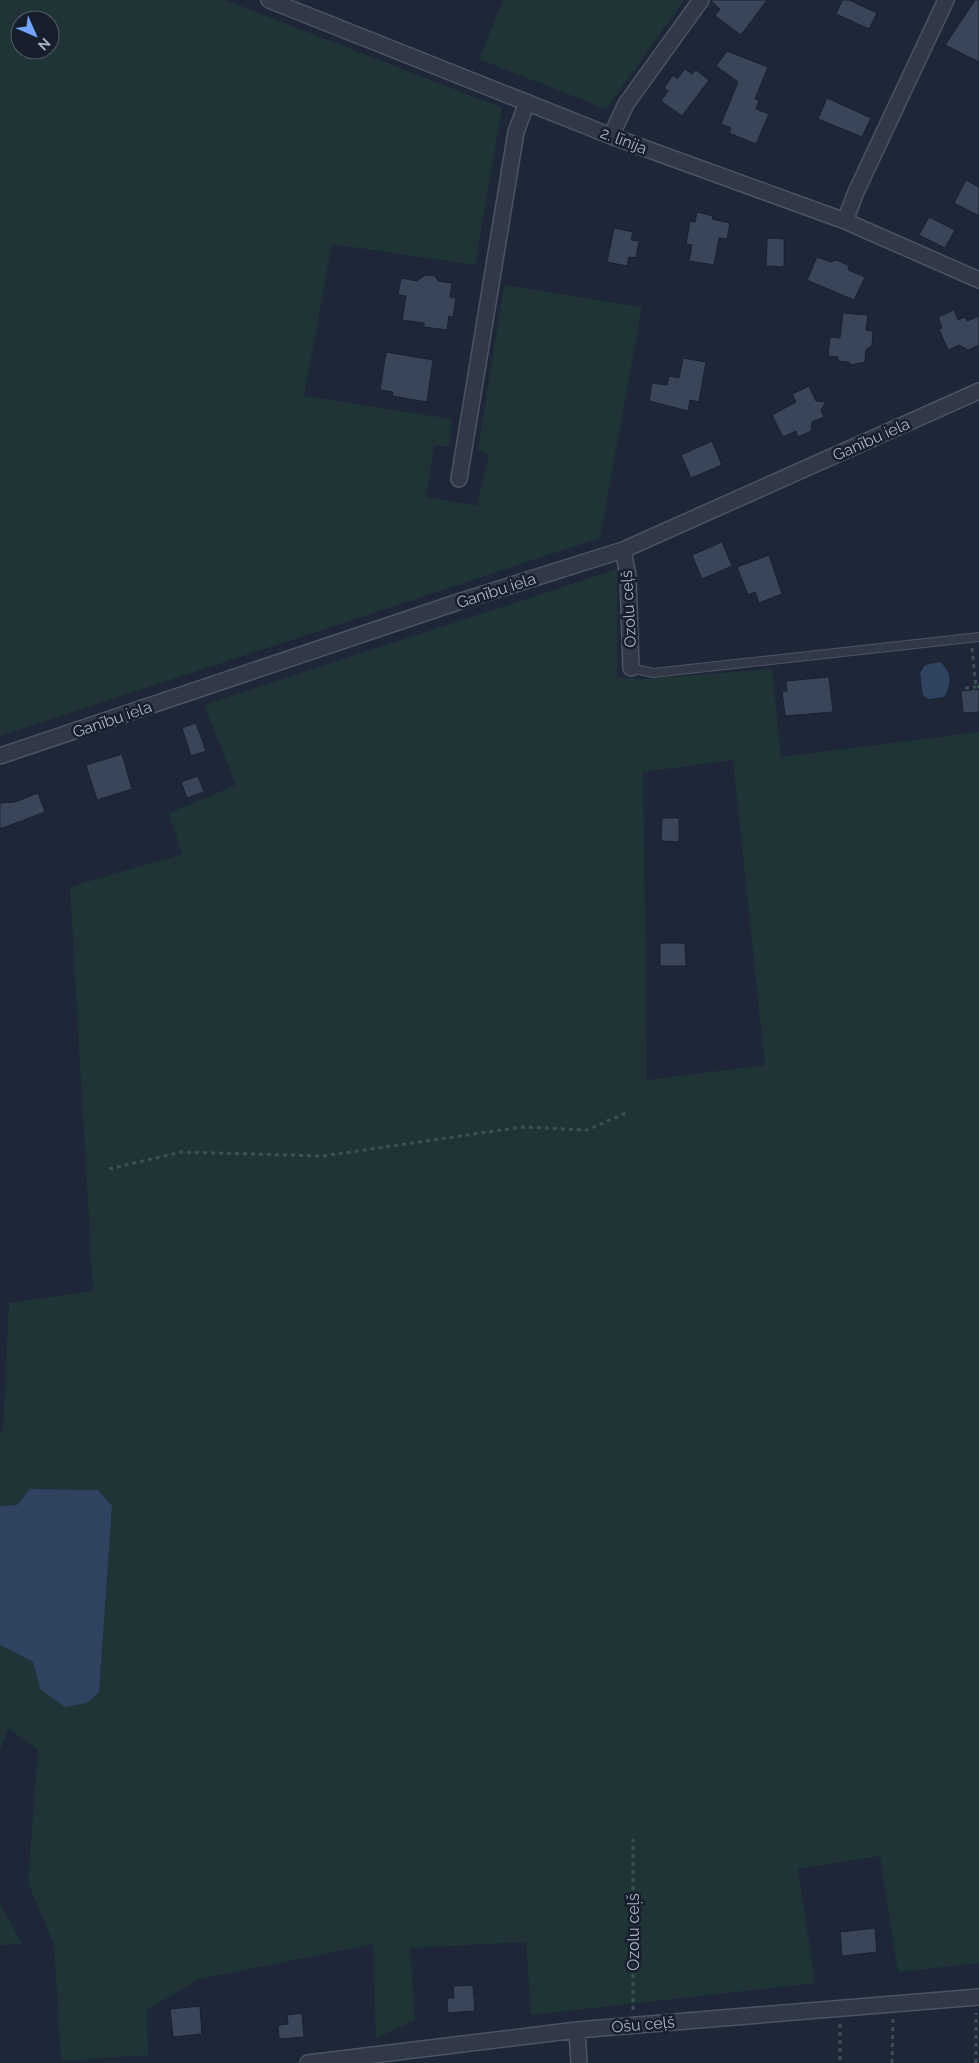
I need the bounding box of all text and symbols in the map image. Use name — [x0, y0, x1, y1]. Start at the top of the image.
north arrow — [10, 10, 60, 60]
text: N — [35, 35, 54, 54]
street label: 2. līnija — [598, 123, 650, 158]
street label: Ganību iela — [830, 414, 913, 465]
street label: Ganību iela — [454, 569, 538, 612]
street label: Ozolu ceļš — [617, 570, 640, 648]
street label: Ganību iela — [70, 697, 154, 742]
street label: Ozolu ceļš — [624, 1893, 643, 1971]
street label: Ošu ceļš — [611, 2012, 676, 2037]

